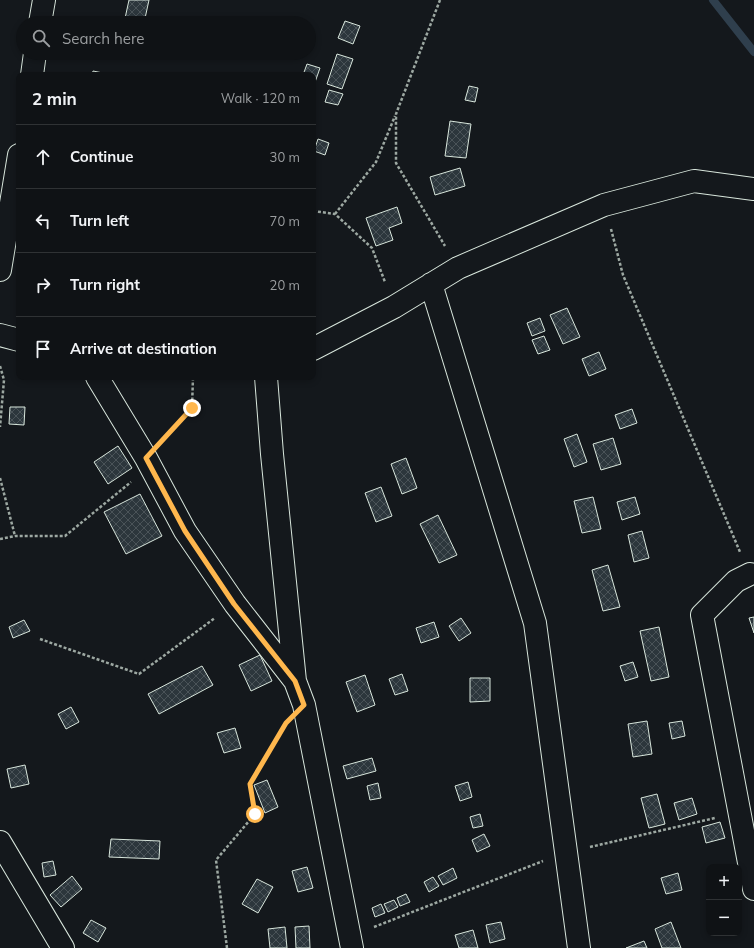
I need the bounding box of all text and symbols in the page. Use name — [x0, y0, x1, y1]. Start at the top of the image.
search box — [16, 16, 316, 60]
icon: search — [30, 27, 52, 49]
text: Search here — [62, 29, 144, 48]
text: 2 min — [32, 88, 77, 109]
text: Walk · 120 m — [221, 90, 300, 106]
icon: ahead — [32, 146, 54, 168]
text: Continue — [70, 147, 133, 166]
text: 30 m — [270, 149, 300, 165]
icon: left — [32, 210, 54, 232]
text: Turn left — [70, 211, 129, 230]
text: 70 m — [270, 213, 300, 229]
icon: right — [32, 274, 54, 296]
text: Turn right — [70, 275, 140, 294]
text: 20 m — [270, 277, 300, 293]
icon: arrive — [32, 338, 54, 360]
text: Arrive at destination — [70, 339, 217, 358]
route end — [183, 399, 201, 417]
route start — [246, 805, 264, 823]
map controls — [706, 864, 742, 936]
button: + — [706, 864, 742, 900]
button: − — [706, 900, 742, 936]

